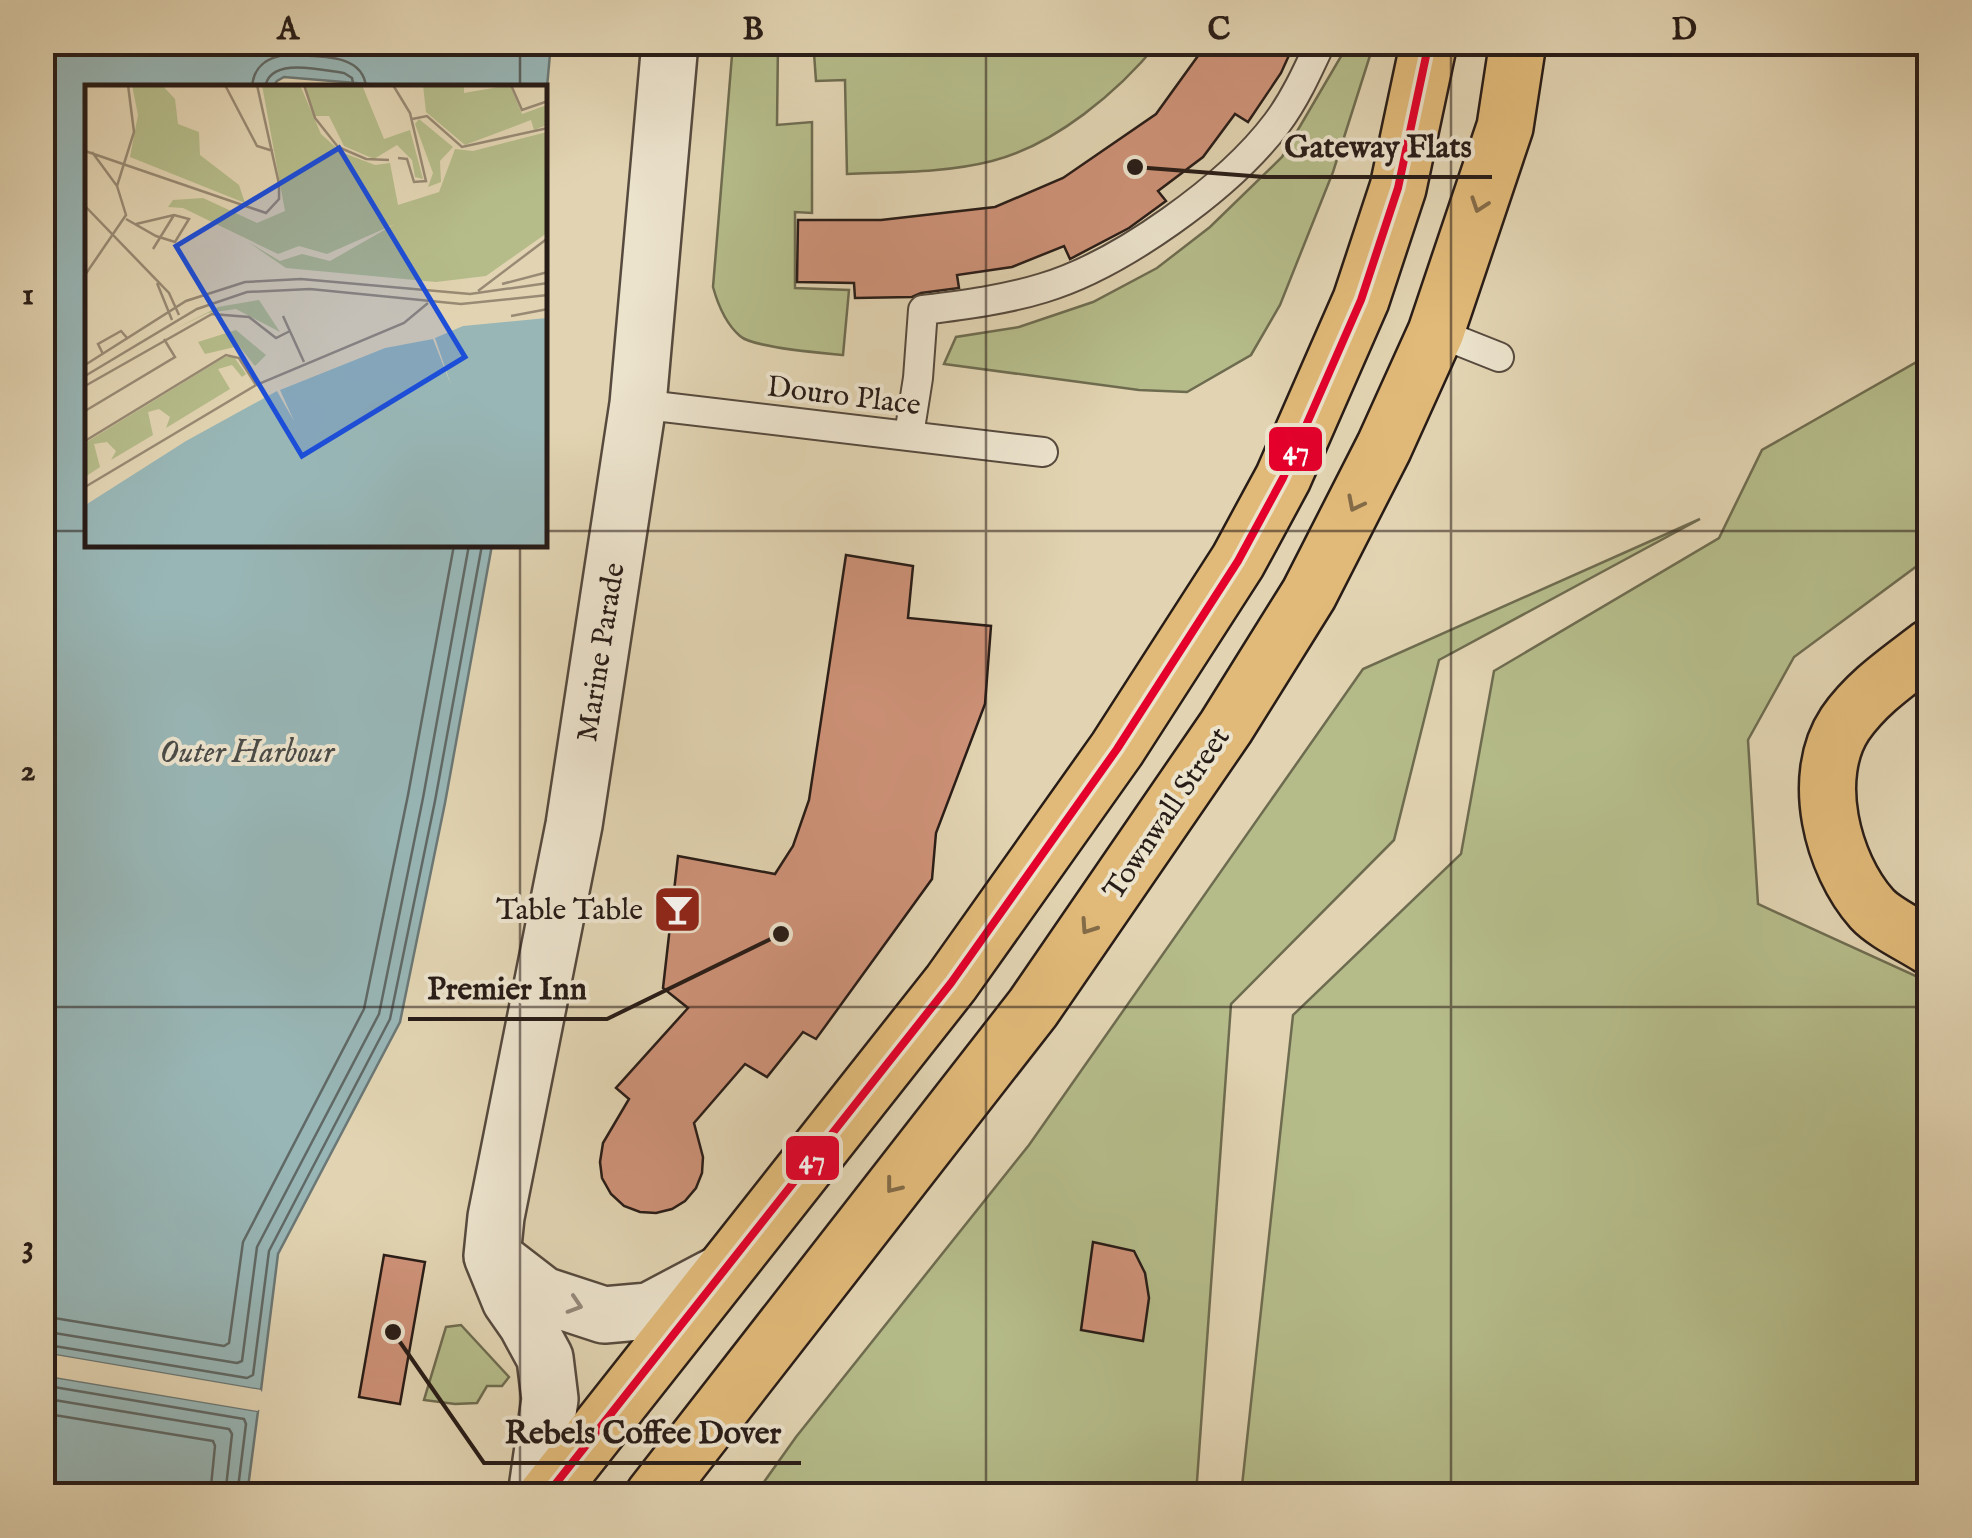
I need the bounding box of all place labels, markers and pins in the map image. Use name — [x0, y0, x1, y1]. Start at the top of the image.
callout: Gateway Flats — [1264, 115, 1492, 177]
bar icon: Table Table — [652, 883, 704, 935]
place label: Table Table — [496, 892, 643, 930]
callout: Premier Inn — [408, 957, 607, 1019]
callout: Rebels Coffee Dover — [484, 1401, 801, 1463]

